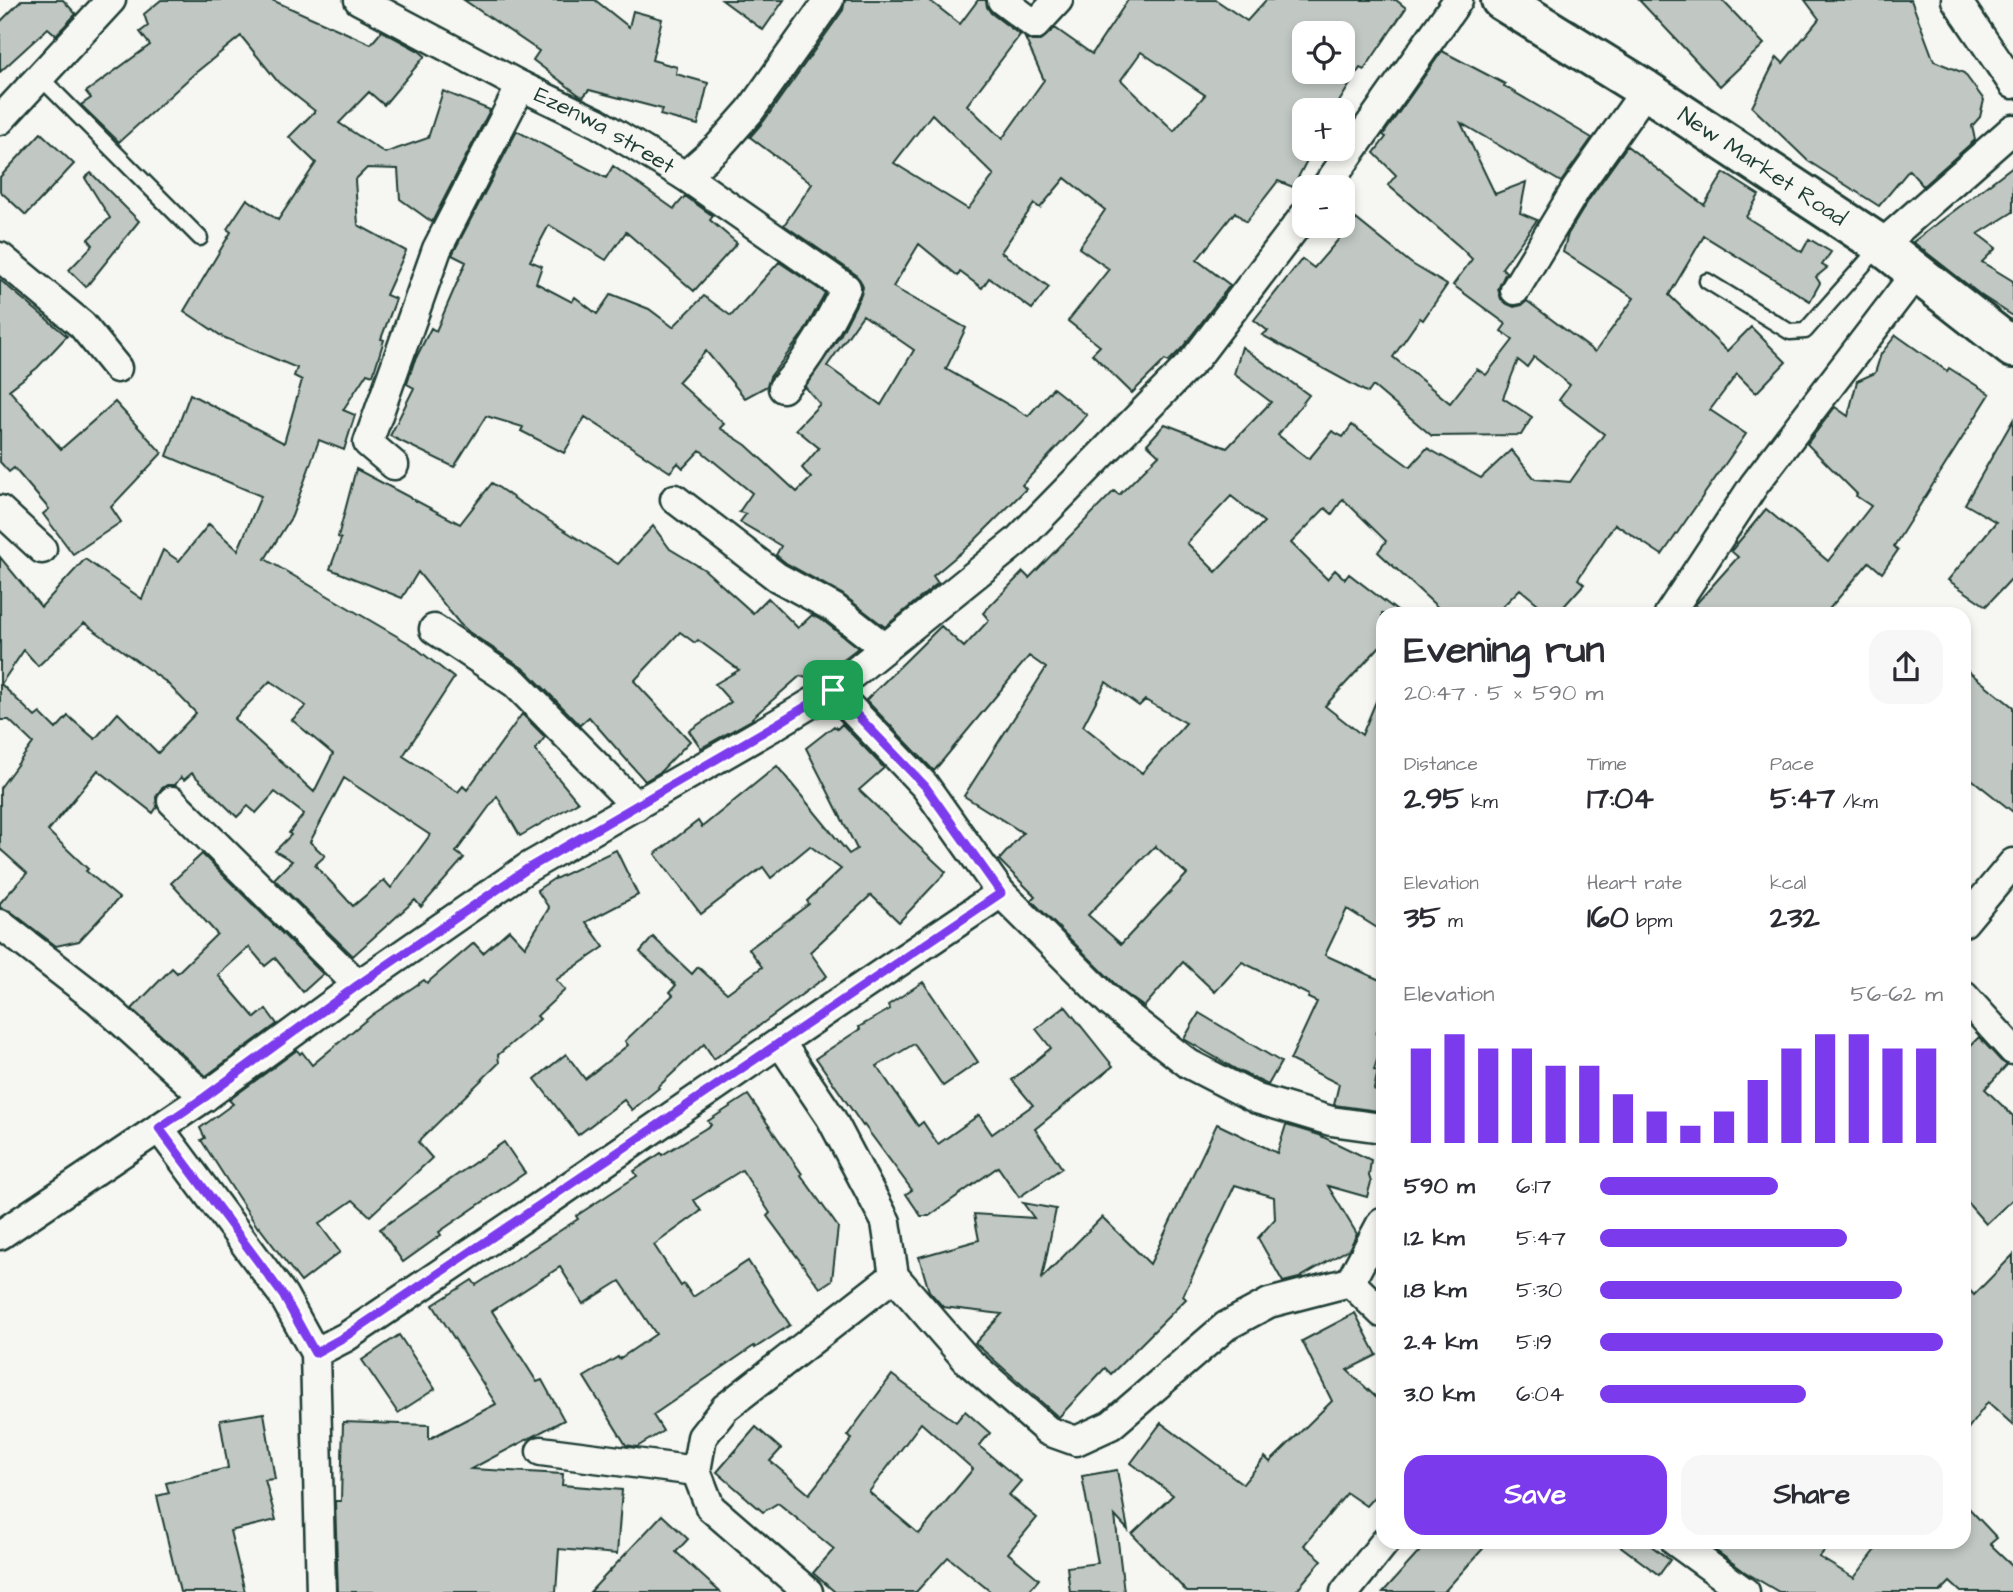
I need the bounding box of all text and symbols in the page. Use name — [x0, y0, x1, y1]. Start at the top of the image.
map controls — [1292, 21, 1355, 238]
button: locate — [1292, 21, 1355, 84]
street label: Ezenwa street — [529, 79, 681, 182]
button: + — [1292, 98, 1355, 161]
street label: New Market Road — [1672, 99, 1853, 234]
button: − — [1292, 175, 1355, 238]
text: Evening run — [1404, 625, 1605, 677]
button: share — [1869, 630, 1943, 704]
pin — [803, 660, 863, 720]
icon: arrive — [814, 671, 852, 709]
text: 20:47 · 5 × 590 m — [1404, 677, 1604, 709]
text: Distance — [1404, 751, 1478, 778]
text: Time — [1587, 751, 1627, 778]
text: Pace — [1770, 751, 1814, 778]
text: 2.95 — [1404, 778, 1464, 820]
text: 17:04 — [1587, 778, 1654, 820]
text: 5:47 — [1770, 778, 1835, 820]
text: km — [1464, 789, 1498, 816]
text: /km — [1835, 789, 1878, 816]
text: Elevation — [1404, 870, 1479, 897]
text: Heart rate — [1587, 870, 1682, 897]
text: kcal — [1770, 870, 1806, 897]
text: 35 — [1404, 897, 1441, 939]
text: 160 — [1587, 897, 1629, 939]
text: 232 — [1770, 897, 1820, 939]
text: m — [1441, 908, 1463, 935]
text: bpm — [1629, 908, 1672, 935]
text: Elevation — [1404, 978, 1495, 1010]
text: 56–62 m — [1850, 978, 1943, 1010]
text: 590 m — [1404, 1170, 1475, 1202]
text: 6:17 — [1516, 1170, 1551, 1202]
text: 1.2 km — [1404, 1222, 1465, 1254]
text: 5:47 — [1516, 1222, 1566, 1254]
text: 1.8 km — [1404, 1274, 1466, 1306]
text: 5:30 — [1516, 1274, 1562, 1306]
text: 2.4 km — [1404, 1326, 1477, 1358]
text: 5:19 — [1516, 1326, 1552, 1358]
text: 3.0 km — [1404, 1378, 1475, 1410]
text: 6:04 — [1516, 1378, 1564, 1410]
button: Save — [1404, 1455, 1667, 1535]
button: Share — [1681, 1455, 1943, 1535]

